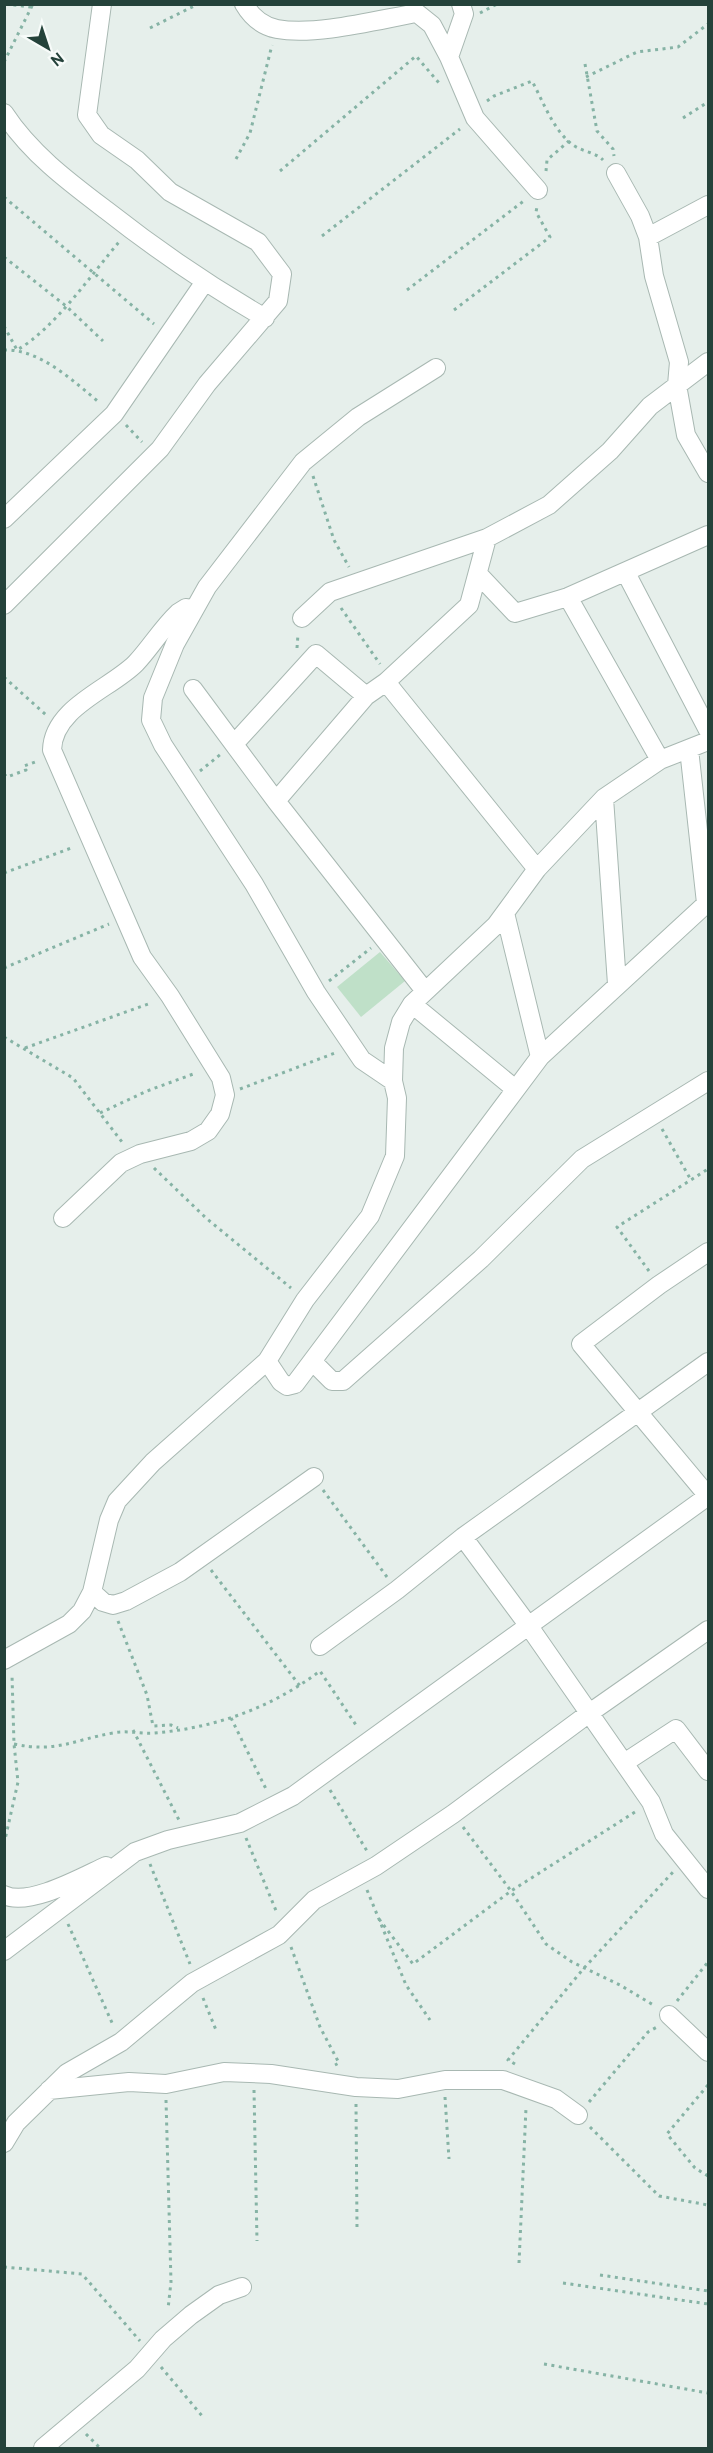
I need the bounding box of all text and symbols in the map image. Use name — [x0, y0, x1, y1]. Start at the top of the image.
north arrow — [18, 18, 78, 78]
text: N — [45, 47, 67, 69]

